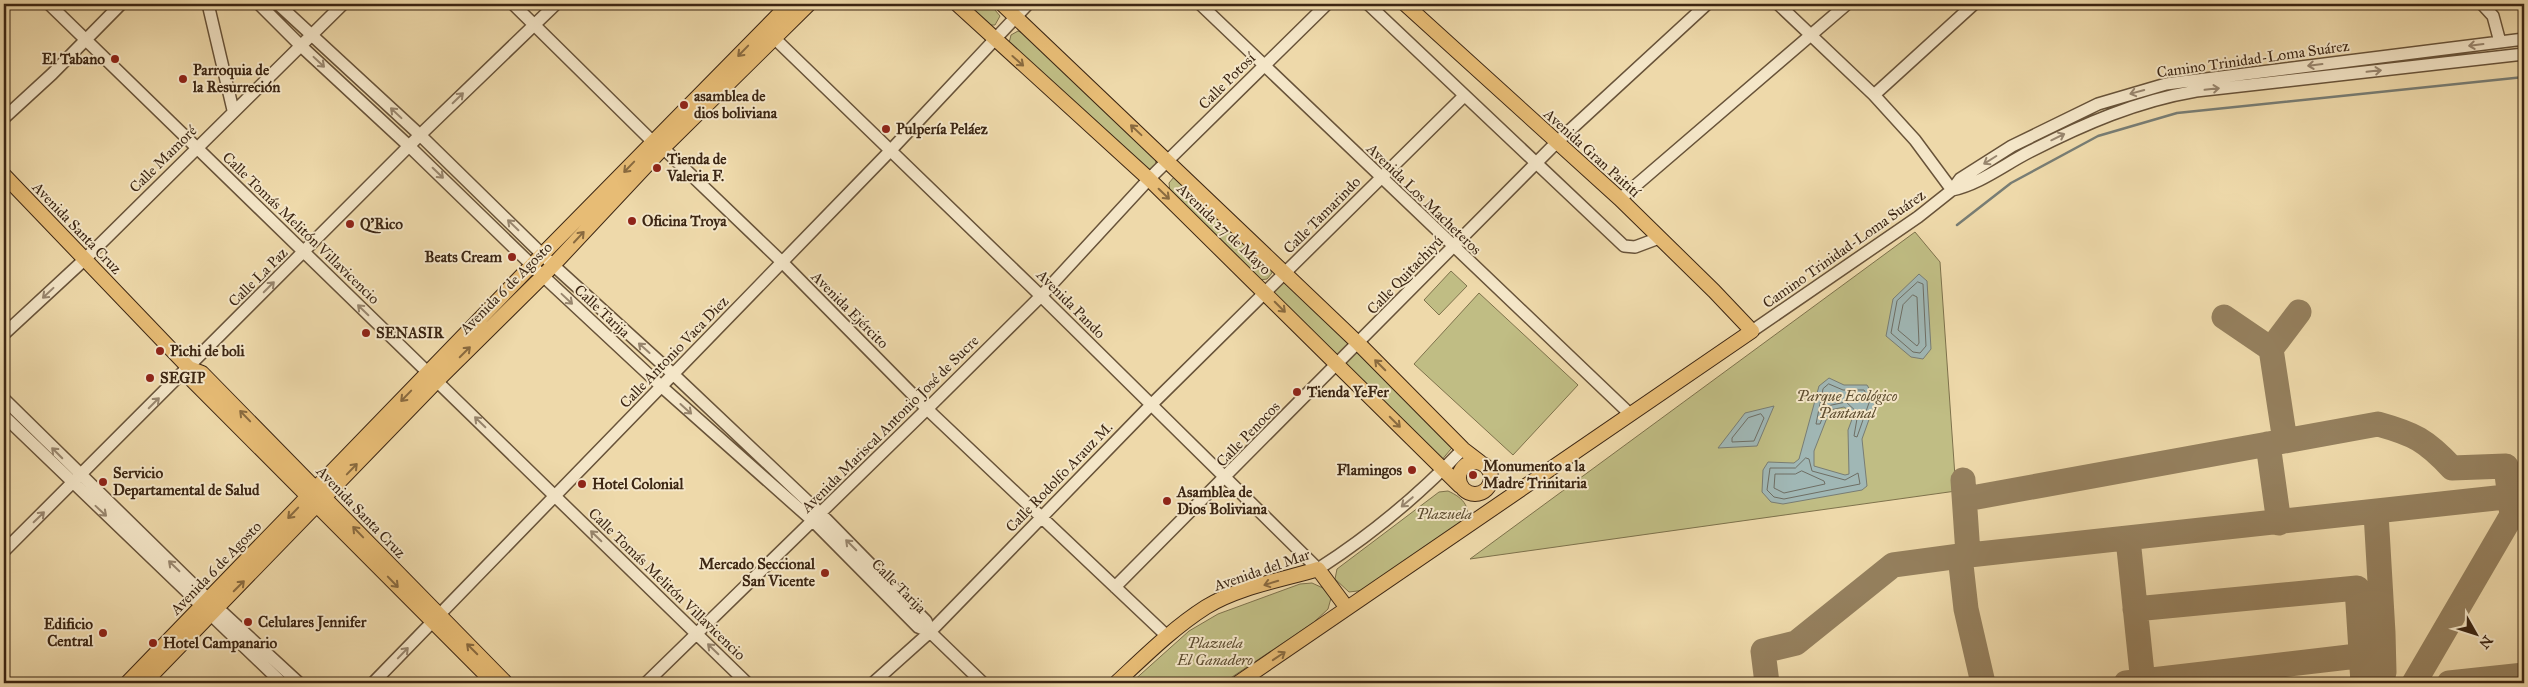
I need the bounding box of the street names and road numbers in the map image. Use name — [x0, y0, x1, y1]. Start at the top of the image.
street label: Camino Trinidad-Loma Suárez — [2156, 37, 2350, 81]
street label: Calle Potosí — [1195, 48, 1260, 113]
street label: Avenida Gran Paitití — [1539, 104, 1645, 202]
street label: Calle Mamoré — [126, 121, 201, 196]
street label: Avenida Los Macheteros — [1362, 139, 1485, 258]
street label: Calle Tomás Melitón Villavicencio — [219, 148, 383, 308]
street label: Calle Tamarindo — [1280, 172, 1365, 257]
street label: Avenida Santa Cruz — [28, 178, 125, 278]
street label: Avenida 27 de Mayo — [1173, 179, 1275, 279]
street label: Camino Trinidad-Loma Suárez — [1759, 186, 1929, 312]
street label: Calle Quitachiyú — [1363, 232, 1447, 318]
street label: Avenida 6 de Agosto — [455, 238, 556, 339]
street label: Calle La Paz — [225, 244, 291, 310]
street label: Avenida Pando — [1032, 265, 1109, 342]
street label: Avenida Ejército — [807, 267, 893, 353]
street label: Calle Tarija — [570, 281, 634, 342]
street label: Calle Antonio Vaca Diez — [616, 292, 732, 412]
street label: Avenida Mariscal Antonio José de Sucre — [797, 332, 983, 518]
street label: Calle Penocos — [1212, 398, 1284, 470]
street label: Calle Rodolfo Arauz M. — [1002, 418, 1116, 536]
street label: Avenida Santa Cruz — [312, 462, 409, 562]
street label: Calle Tomás Melitón Villavicencio — [585, 504, 749, 664]
street label: Avenida 6 de Agosto — [166, 517, 265, 619]
street label: Avenida del Mar — [1211, 545, 1313, 595]
street label: Calle Tarija — [868, 555, 930, 617]

